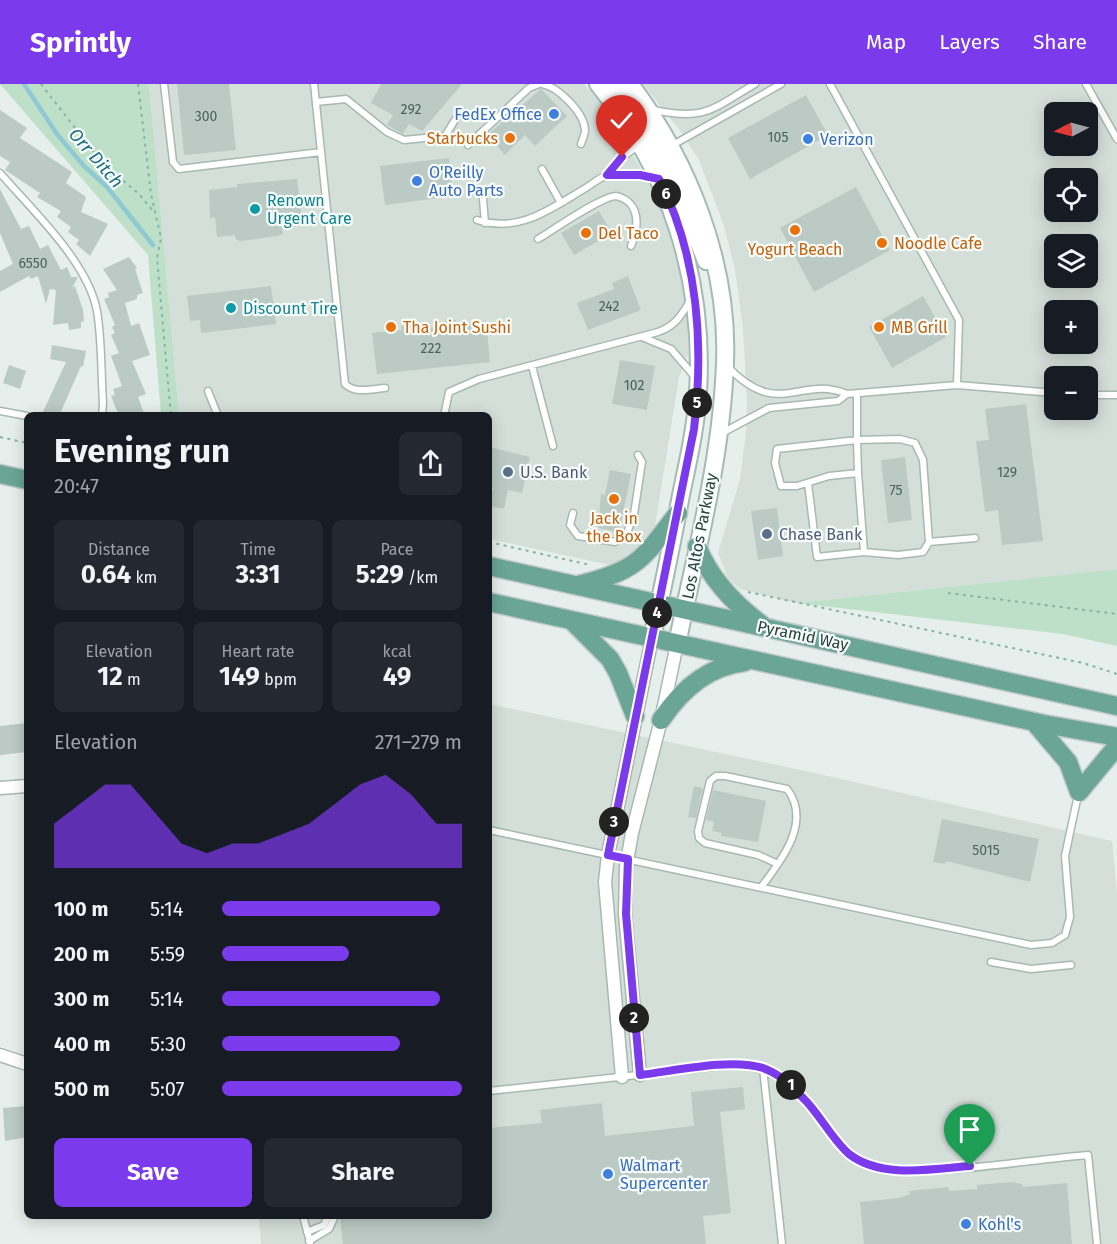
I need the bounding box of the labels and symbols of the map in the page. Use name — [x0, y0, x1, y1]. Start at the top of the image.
pin — [596, 95, 647, 157]
house number: 292 — [401, 101, 421, 118]
north arrow — [1044, 102, 1098, 156]
place label: FedEx Office — [454, 105, 542, 124]
marker: FedEx Office — [547, 107, 561, 121]
house number: 300 — [195, 108, 217, 125]
water label: Orr Ditch — [64, 124, 128, 192]
place label: Starbucks — [427, 129, 498, 148]
house number: 105 — [768, 129, 788, 146]
place label: Verizon — [820, 130, 874, 149]
marker: Starbucks — [503, 131, 517, 145]
marker: Verizon — [801, 132, 815, 146]
place label: O'Reilly Auto Parts — [429, 163, 503, 200]
marker: O'Reilly Auto Parts — [410, 174, 424, 188]
pin: 6 — [651, 179, 681, 209]
place label: Renown Urgent Care — [267, 191, 352, 228]
marker: Renown Urgent Care — [248, 202, 262, 216]
marker: Yogurt Beach — [788, 223, 802, 237]
place label: Del Taco — [598, 224, 659, 243]
marker: Del Taco — [579, 226, 593, 240]
place label: Noodle Cafe — [894, 234, 982, 253]
marker: Noodle Cafe — [875, 236, 889, 250]
place label: Yogurt Beach — [748, 240, 842, 259]
house number: 6550 — [18, 255, 48, 272]
house number: 242 — [599, 298, 619, 315]
place label: Discount Tire — [243, 299, 338, 318]
marker: Discount Tire — [224, 301, 238, 315]
place label: Tha Joint Sushi — [403, 318, 511, 337]
place label: MB Grill — [891, 318, 948, 337]
marker: Tha Joint Sushi — [384, 320, 398, 334]
marker: MB Grill — [872, 320, 886, 334]
house number: 222 — [421, 340, 441, 357]
house number: 102 — [624, 377, 644, 394]
pin: 5 — [682, 388, 712, 418]
place label: U.S. Bank — [520, 463, 588, 482]
house number: 129 — [997, 464, 1017, 481]
marker: U.S. Bank — [501, 465, 515, 479]
street label: Los Altos Parkway — [678, 471, 721, 601]
house number: 75 — [889, 482, 903, 499]
marker: Jack in the Box — [607, 492, 621, 506]
place label: Jack in the Box — [587, 509, 642, 546]
place label: Chase Bank — [779, 525, 863, 544]
marker: Chase Bank — [760, 527, 774, 541]
pin: 4 — [642, 598, 672, 628]
street label: Pyramid Way — [756, 617, 850, 654]
pin: 3 — [599, 807, 629, 837]
house number: 5015 — [972, 842, 1000, 859]
pin: 2 — [619, 1003, 649, 1033]
pin: 1 — [776, 1070, 806, 1100]
pin — [944, 1104, 995, 1166]
place label: Walmart Supercenter — [620, 1156, 709, 1193]
marker: Walmart Supercenter — [601, 1167, 615, 1181]
place label: Kohl's — [978, 1215, 1021, 1234]
marker: Kohl's — [959, 1217, 973, 1231]

